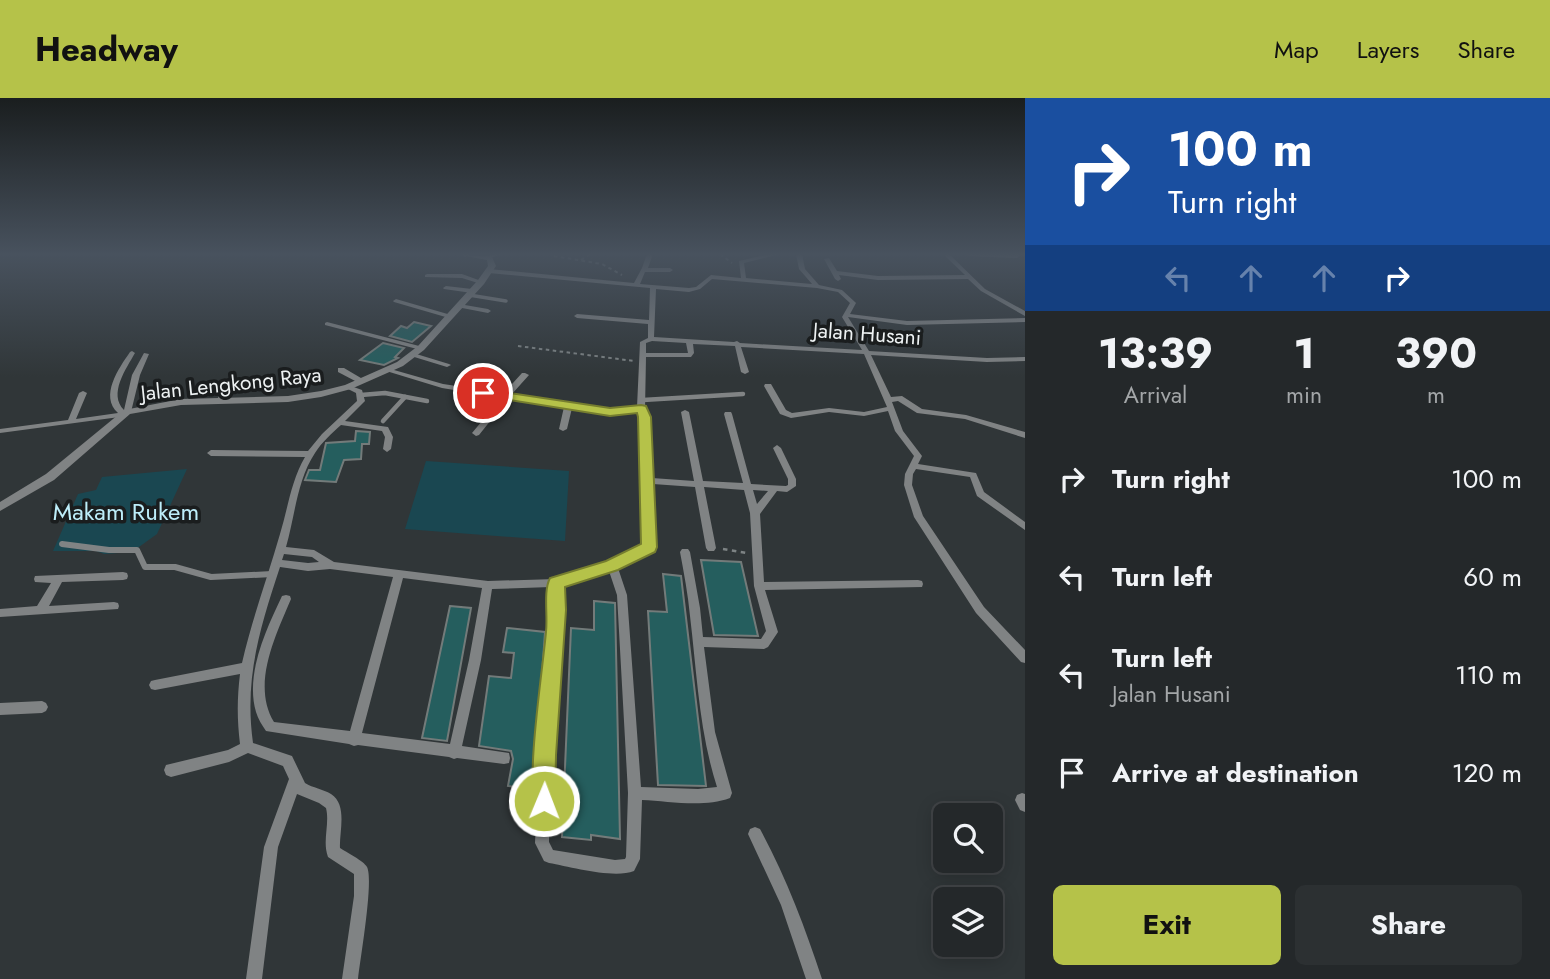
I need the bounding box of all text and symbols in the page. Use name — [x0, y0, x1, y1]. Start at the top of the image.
text: Headway — [35, 26, 178, 73]
text: Map — [1274, 32, 1319, 67]
text: Layers — [1357, 32, 1419, 67]
text: Share — [1457, 32, 1515, 67]
text: 100 m — [1168, 114, 1313, 184]
icon: right — [1053, 126, 1144, 217]
text: Turn right — [1168, 179, 1297, 225]
icon: left — [1159, 259, 1197, 297]
icon: ahead — [1232, 259, 1270, 297]
icon: ahead — [1305, 259, 1343, 297]
icon: right — [1378, 259, 1416, 297]
street label: Jalan Husani — [809, 315, 922, 353]
text: 13:39 — [1098, 323, 1213, 384]
text: 1 — [1293, 323, 1315, 384]
text: 390 — [1395, 323, 1477, 384]
street label: Jalan Lengkong Raya — [136, 360, 323, 409]
pin — [453, 363, 513, 423]
icon: arrive — [464, 374, 502, 412]
text: Arrival — [1124, 378, 1187, 412]
text: min — [1286, 378, 1322, 412]
text: m — [1427, 378, 1445, 412]
icon: right — [1053, 460, 1091, 498]
text: Turn right — [1112, 460, 1230, 498]
text: 100 m — [1451, 460, 1522, 498]
park label: Makam Rukem — [53, 494, 199, 529]
icon: left — [1053, 558, 1091, 596]
text: Turn left — [1112, 558, 1212, 596]
text: 60 m — [1463, 558, 1522, 596]
text: Turn left — [1112, 639, 1212, 677]
icon: left — [1053, 656, 1091, 694]
text: 110 m — [1455, 656, 1522, 694]
text: Jalan Husani — [1112, 677, 1231, 711]
icon: arrive — [1053, 754, 1091, 792]
text: Arrive at destination — [1112, 754, 1359, 792]
text: 120 m — [1452, 754, 1522, 792]
position arrow — [507, 764, 581, 838]
map controls — [933, 803, 1003, 957]
button: search — [933, 803, 1003, 873]
button: Exit — [1053, 885, 1281, 965]
button: Share — [1295, 885, 1522, 965]
button: layers — [933, 887, 1003, 957]

